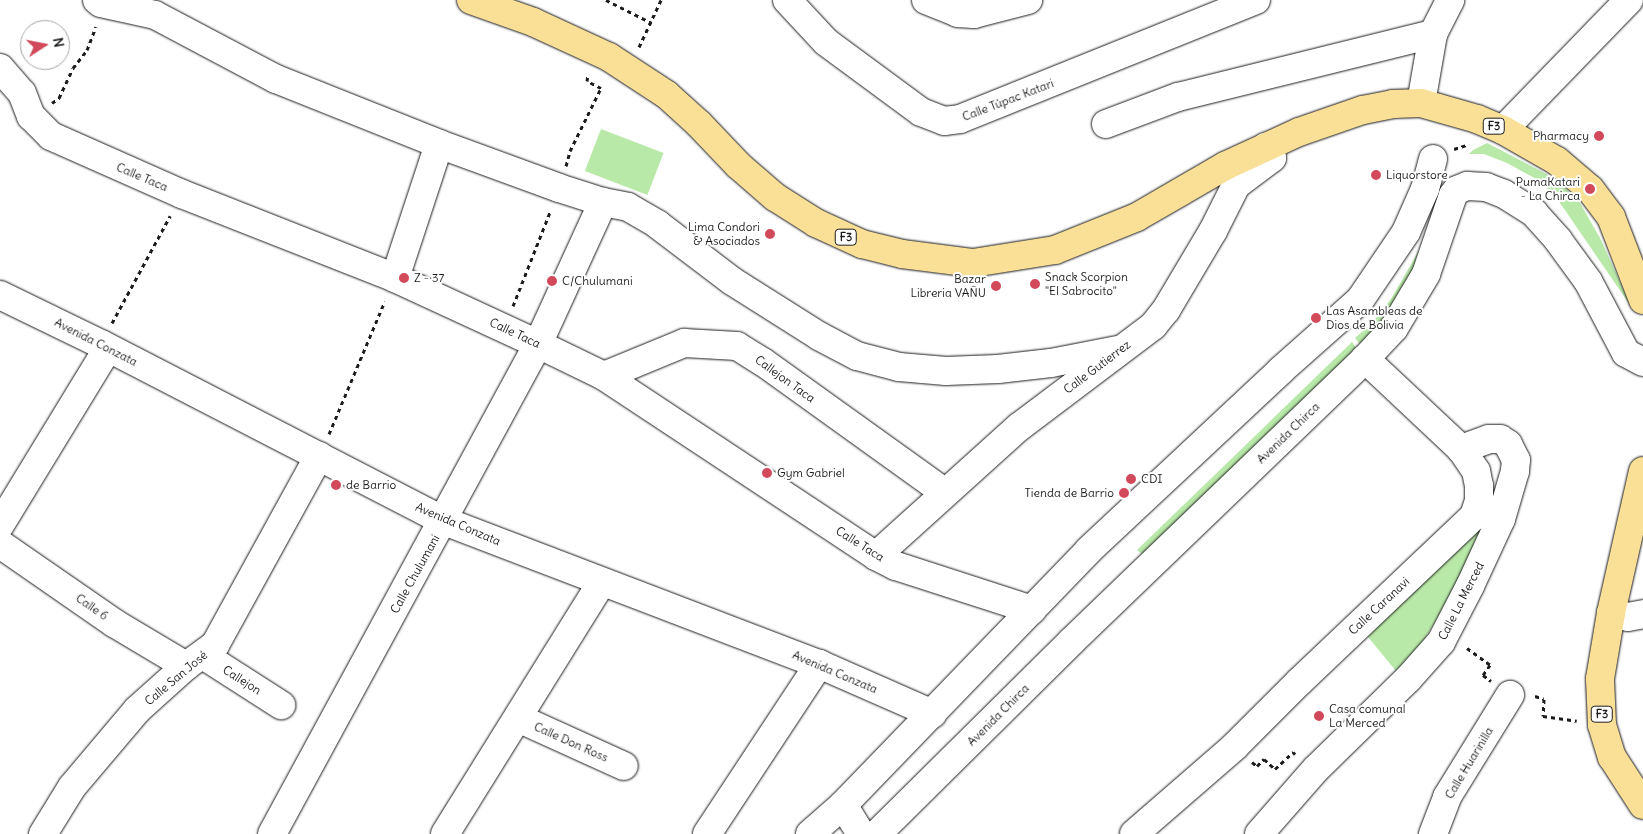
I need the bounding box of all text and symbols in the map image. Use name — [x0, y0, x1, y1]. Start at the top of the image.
north arrow — [20, 20, 70, 70]
text: N — [49, 36, 69, 49]
street label: Calle Túpac Katari — [960, 76, 1056, 124]
road number: F3 — [1483, 118, 1505, 134]
place label: Pharmacy — [1533, 129, 1589, 143]
marker: Pharmacy — [1593, 130, 1605, 142]
street label: Calle Taca — [114, 160, 170, 194]
place label: Liquorstore — [1386, 168, 1448, 182]
marker: Liquorstore — [1370, 169, 1382, 181]
place label: PumaKatari - La Chirca — [1516, 175, 1580, 203]
marker: PumaKatari - La Chirca — [1584, 183, 1596, 195]
place label: Lima Condori & Asociados — [688, 220, 760, 248]
marker: Lima Condori & Asociados — [764, 228, 776, 240]
road number: F3 — [835, 228, 857, 246]
place label: Snack Scorpion "El Sabrocito" — [1045, 270, 1128, 298]
place label: Z - 37 — [414, 271, 444, 285]
marker: Z - 37 — [398, 272, 410, 284]
place label: Bazar Libreria VAÑU — [911, 272, 986, 300]
place label: C/Chulumani — [562, 274, 633, 288]
marker: C/Chulumani — [546, 275, 558, 287]
marker: Snack Scorpion "El Sabrocito" — [1029, 278, 1041, 290]
marker: Bazar Libreria VAÑU — [990, 280, 1002, 292]
place label: Las Asambleas de Dios de Bolivia — [1326, 304, 1423, 332]
marker: Las Asambleas de Dios de Bolivia — [1310, 312, 1322, 324]
street label: Avenida Conzata — [52, 315, 140, 369]
street label: Calle Taca — [487, 315, 543, 351]
street label: Calle Gutierrez — [1061, 337, 1133, 397]
street label: Callejon Taca — [752, 352, 818, 406]
street label: Avenida Chirca — [1254, 400, 1322, 466]
place label: Gym Gabriel — [777, 466, 845, 480]
marker: Gym Gabriel — [761, 467, 773, 479]
place label: CDI — [1141, 472, 1162, 486]
marker: CDI — [1125, 473, 1137, 485]
place label: de Barrio — [346, 478, 396, 492]
marker: de Barrio — [330, 479, 342, 491]
place label: Tienda de Barrio — [1025, 486, 1114, 500]
marker: Tienda de Barrio — [1118, 487, 1130, 499]
street label: Avenida Conzata — [413, 500, 503, 548]
street label: Calle Taca — [833, 523, 887, 565]
street label: Calle Chulumani — [387, 532, 443, 616]
street label: Calle La Merced — [1435, 559, 1487, 643]
street label: Calle Caranavi — [1346, 574, 1412, 638]
street label: Calle 6 — [73, 591, 111, 623]
street label: Calle San José — [142, 648, 210, 708]
street label: Avenida Conzata — [790, 648, 880, 696]
street label: Callejon — [220, 663, 264, 697]
street label: Avenida Chirca — [964, 681, 1032, 749]
place label: Casa comunal La Merced — [1329, 702, 1406, 730]
road number: F3 — [1591, 706, 1613, 722]
marker: Casa comunal La Merced — [1313, 710, 1325, 722]
street label: Calle Don Ross — [532, 719, 610, 765]
street label: Calle Huarinilla — [1442, 724, 1496, 802]

